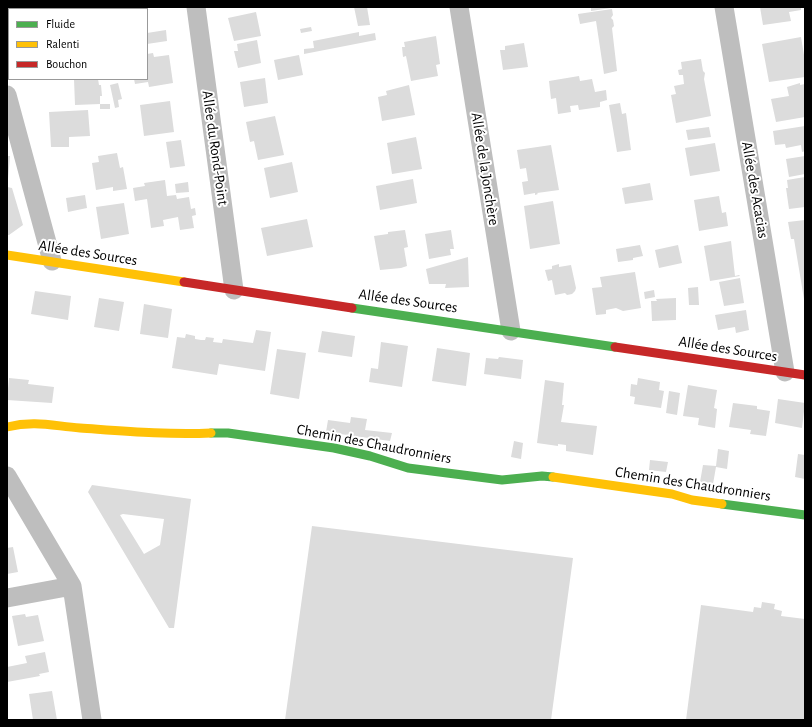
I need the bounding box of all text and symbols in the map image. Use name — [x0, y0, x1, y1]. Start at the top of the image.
legend — [8, 8, 148, 80]
text: Fluide — [46, 18, 75, 30]
text: Ralenti — [46, 38, 79, 50]
text: Bouchon — [46, 58, 87, 70]
street label: Allée du Rond-Point — [198, 89, 232, 207]
street label: Allée de la Jonchère — [467, 111, 503, 227]
street label: Allée des Acacias — [738, 140, 772, 240]
street label: Allée des Sources — [37, 236, 139, 270]
street label: Allée des Sources — [357, 285, 459, 317]
street label: Allée des Sources — [677, 332, 779, 366]
street label: Chemin des Chaudronniers — [295, 420, 453, 468]
street label: Chemin des Chaudronniers — [614, 463, 772, 505]

